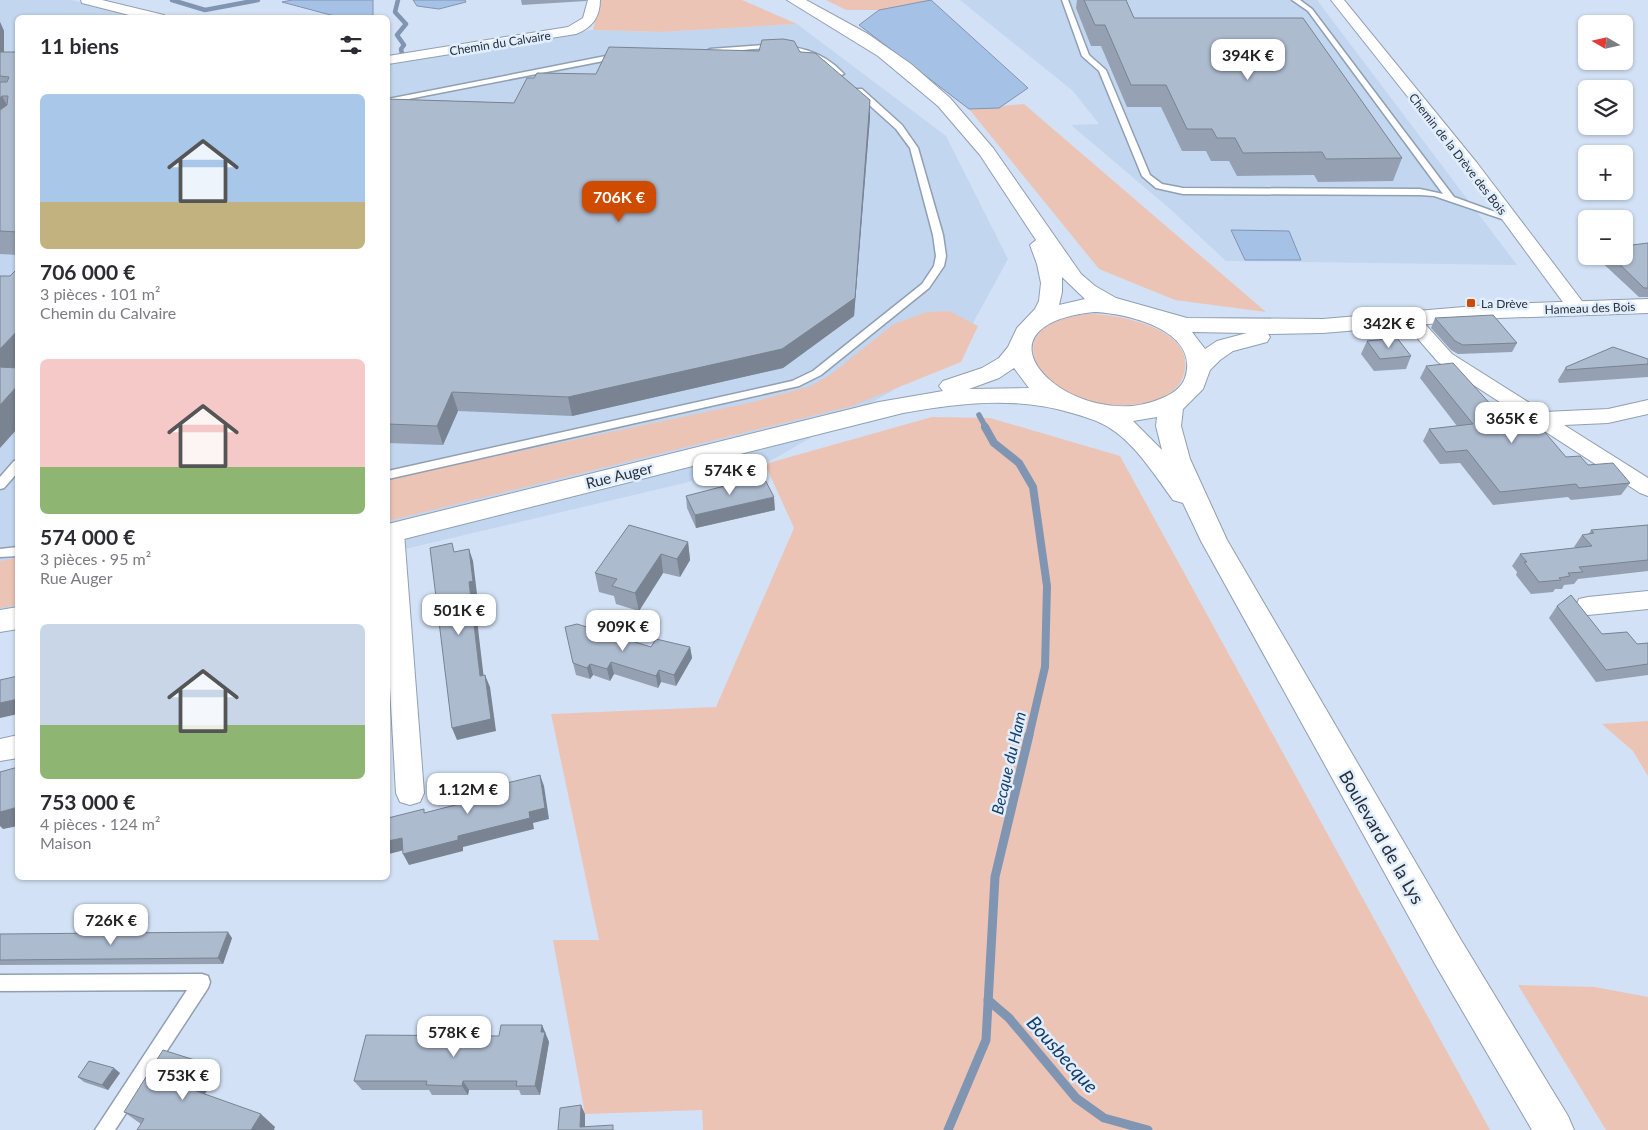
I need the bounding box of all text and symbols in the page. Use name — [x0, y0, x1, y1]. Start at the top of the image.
north arrow — [1578, 15, 1632, 70]
map controls — [1578, 15, 1633, 265]
street label: Chemin du Calvaire — [448, 28, 552, 58]
icon: filters — [337, 31, 365, 59]
text: 11 biens — [40, 33, 119, 58]
pin: 394K € — [1207, 38, 1289, 81]
text: 394K € — [1222, 45, 1274, 64]
button: layers — [1578, 80, 1633, 135]
street label: Chemin de la Drève des Bois — [1406, 90, 1510, 218]
icon: home — [158, 126, 248, 216]
button: + — [1578, 145, 1633, 200]
pin: 706K € — [578, 180, 660, 223]
text: 706K € — [593, 187, 645, 206]
button: − — [1578, 210, 1633, 265]
text: 706 000 € — [40, 259, 135, 284]
text: 3 pièces · 101 m² — [40, 284, 160, 303]
place label: La Drève — [1481, 296, 1528, 311]
marker: La Drève — [1465, 297, 1477, 309]
street label: Hameau des Bois — [1544, 299, 1636, 317]
text: Chemin du Calvaire — [40, 303, 176, 322]
pin: 342K € — [1348, 306, 1430, 349]
text: 342K € — [1363, 313, 1415, 332]
icon: home — [158, 391, 248, 481]
pin: 365K € — [1471, 402, 1553, 444]
text: 365K € — [1486, 408, 1538, 427]
pin: 574K € — [689, 454, 771, 496]
street label: Rue Auger — [584, 458, 655, 492]
text: 574K € — [704, 460, 756, 479]
text: 574 000 € — [40, 524, 135, 549]
text: 3 pièces · 95 m² — [40, 549, 151, 568]
text: Rue Auger — [40, 568, 113, 587]
pin: 501K € — [418, 594, 500, 636]
text: 501K € — [433, 600, 485, 619]
pin: 909K € — [582, 610, 664, 652]
text: 909K € — [597, 616, 649, 635]
icon: home — [158, 656, 248, 746]
water label: Becque du Ham — [987, 710, 1029, 816]
street label: Boulevard de la Lys — [1335, 766, 1429, 908]
pin: 1.12M € — [422, 772, 514, 815]
text: 1.12M € — [438, 779, 498, 798]
text: 753 000 € — [40, 789, 135, 814]
text: 4 pièces · 124 m² — [40, 814, 160, 833]
text: Maison — [40, 833, 91, 852]
pin: 726K € — [70, 904, 152, 946]
text: 726K € — [85, 910, 137, 929]
water label: Bousbecque — [1023, 1011, 1103, 1097]
pin: 578K € — [413, 1016, 495, 1058]
text: 578K € — [428, 1022, 480, 1041]
pin: 753K € — [142, 1058, 224, 1101]
text: 753K € — [157, 1065, 209, 1084]

